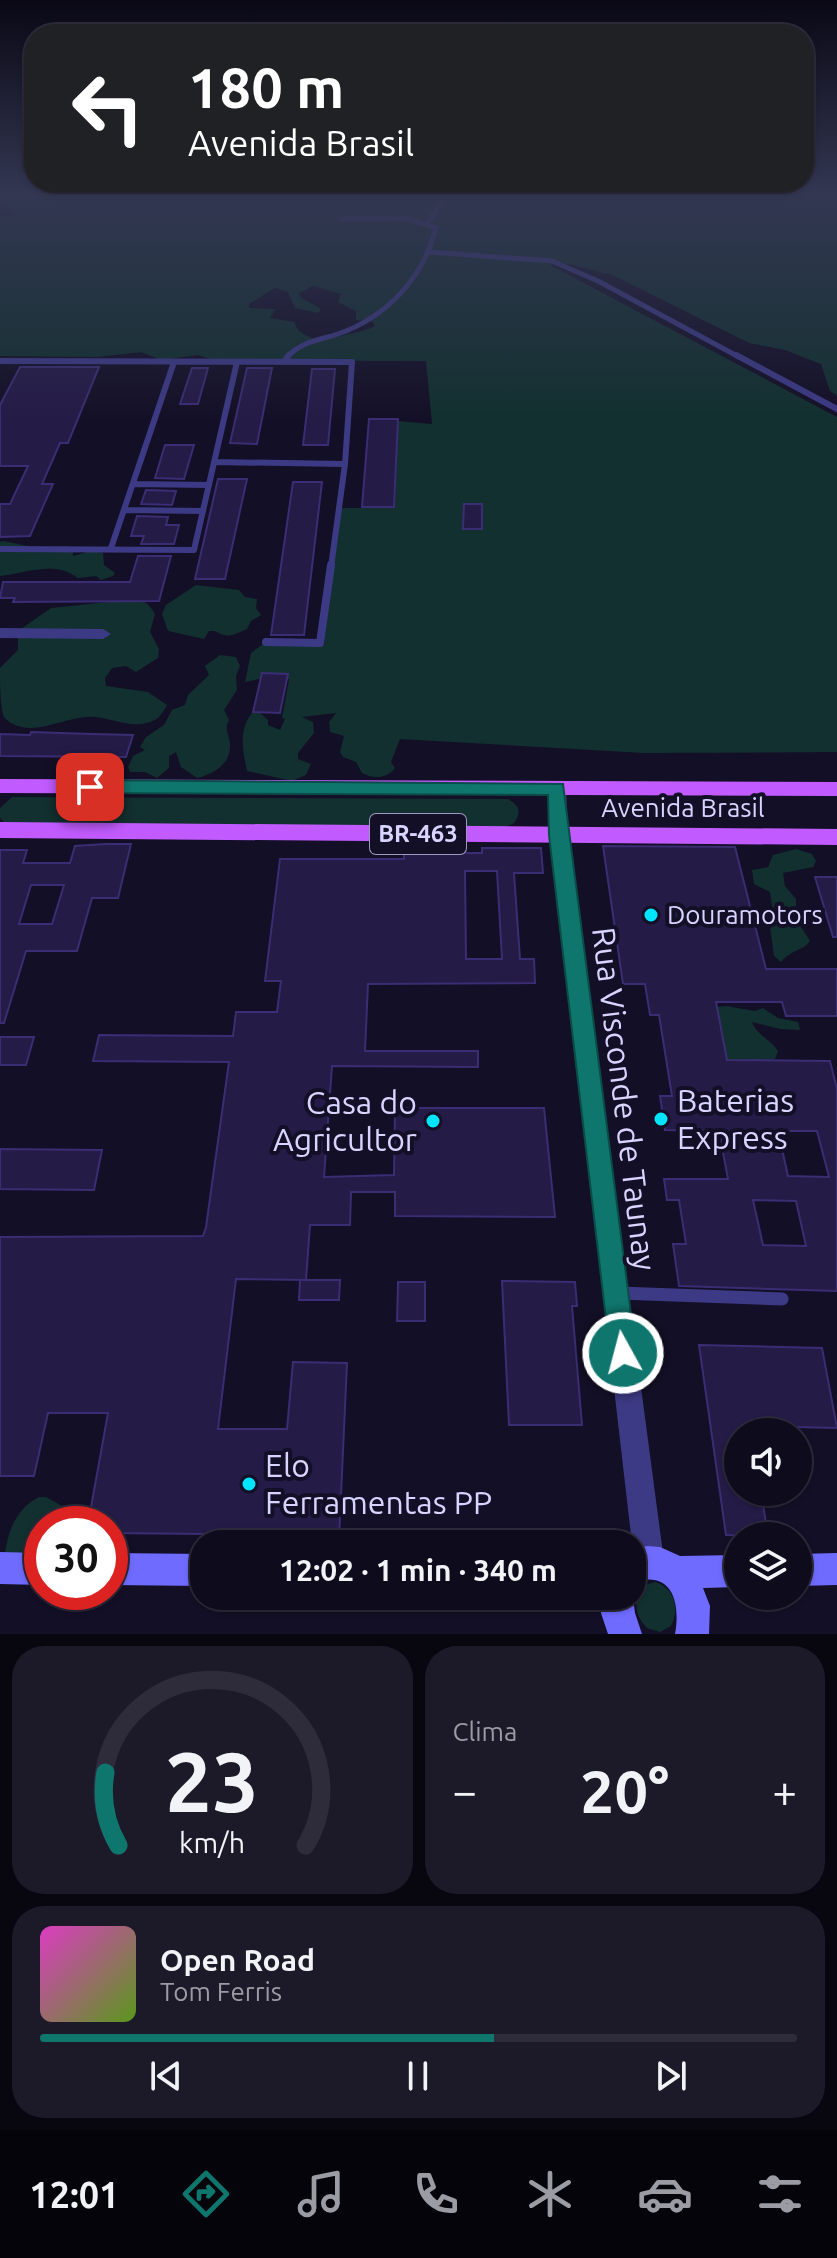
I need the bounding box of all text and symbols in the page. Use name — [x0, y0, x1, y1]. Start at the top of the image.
icon: left — [56, 56, 160, 160]
text: 180 m — [188, 56, 344, 119]
text: Avenida Brasil — [188, 122, 414, 163]
pin — [56, 753, 124, 821]
icon: arrive — [68, 765, 112, 809]
street label: Avenida Brasil — [601, 793, 765, 822]
road number: BR-463 — [370, 814, 466, 854]
place label: Douramotors — [667, 900, 823, 929]
marker: Douramotors — [642, 906, 660, 924]
street label: Rua Visconde de Taunay — [586, 925, 664, 1273]
place label: Baterias Express — [677, 1082, 794, 1155]
place label: Casa do Agricultor — [273, 1084, 417, 1157]
marker: Baterias Express — [652, 1110, 670, 1128]
marker: Casa do Agricultor — [424, 1112, 442, 1130]
position arrow — [581, 1311, 665, 1395]
map controls — [724, 1418, 812, 1610]
button: sound — [724, 1418, 812, 1506]
place label: Elo Ferramentas PP — [265, 1447, 492, 1520]
marker: Elo Ferramentas PP — [240, 1475, 258, 1493]
speed limit sign: 30 — [24, 1506, 128, 1610]
button: layers — [724, 1522, 812, 1610]
text: 12:02 · 1 min · 340 m — [279, 1553, 557, 1587]
text: Clima — [453, 1717, 517, 1746]
text: 23 — [165, 1734, 259, 1828]
text: 20° — [580, 1757, 669, 1824]
text: − — [453, 1766, 477, 1815]
text: + — [772, 1766, 797, 1815]
text: km/h — [179, 1826, 245, 1858]
text: Open Road — [160, 1943, 315, 1977]
text: Tom Ferris — [160, 1977, 282, 2006]
icon: previous — [144, 2054, 188, 2098]
icon: pause — [396, 2054, 440, 2098]
icon: next — [649, 2054, 693, 2098]
icon: directions — [178, 2166, 234, 2222]
icon: music — [293, 2166, 349, 2222]
icon: phone — [408, 2166, 464, 2222]
icon: climate — [522, 2166, 578, 2222]
icon: car — [637, 2166, 693, 2222]
icon: filters — [752, 2166, 808, 2222]
text: 12:01 — [29, 2174, 119, 2215]

